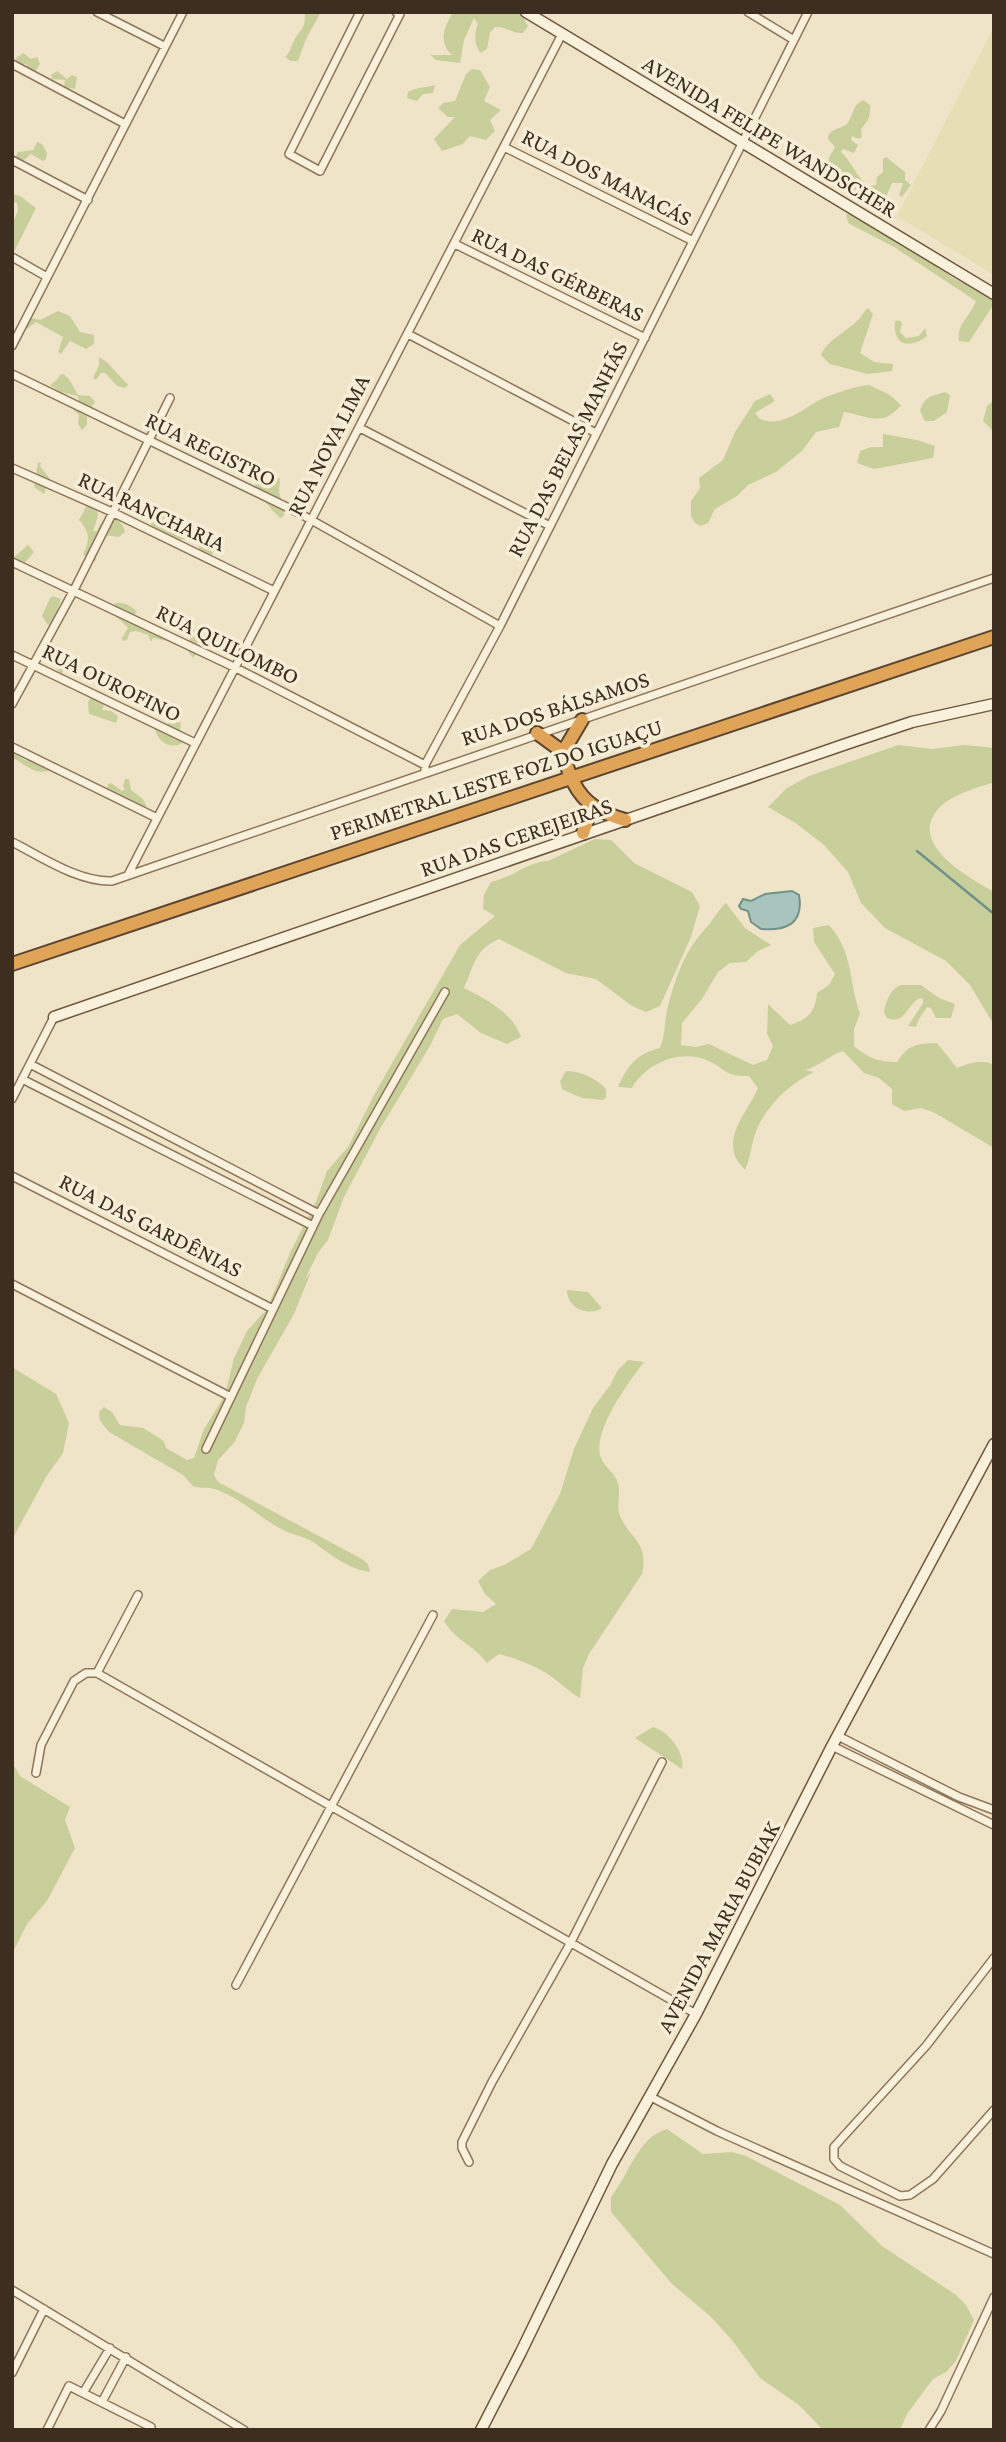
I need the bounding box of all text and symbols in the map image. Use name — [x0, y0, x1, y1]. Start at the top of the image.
street label: AVENIDA FELIPE WANDSCHER — [638, 50, 902, 222]
street label: RUA DOS MANACÁS — [518, 123, 696, 231]
street label: RUA DAS GÉRBERAS — [468, 221, 648, 327]
street label: RUA DAS BELAS MANHÃS — [501, 337, 633, 561]
street label: RUA NOVA LIMA — [281, 369, 375, 520]
street label: RUA REGISTRO — [141, 406, 281, 492]
street label: RUA RANCHARIA — [74, 466, 230, 557]
street label: RUA QUILOMBO — [152, 598, 304, 690]
street label: RUA OUROFINO — [38, 637, 186, 727]
street label: RUA DOS BÁLSAMOS — [458, 665, 652, 751]
street label: PERIMETRAL LESTE FOZ DO IGUAÇU — [326, 713, 666, 845]
street label: RUA DAS CEREJEIRAS — [417, 792, 615, 882]
street label: RUA DAS GARDÊNIAS — [55, 1168, 247, 1282]
street label: AVENIDA MARIA BUBIAK — [651, 1816, 785, 2037]

